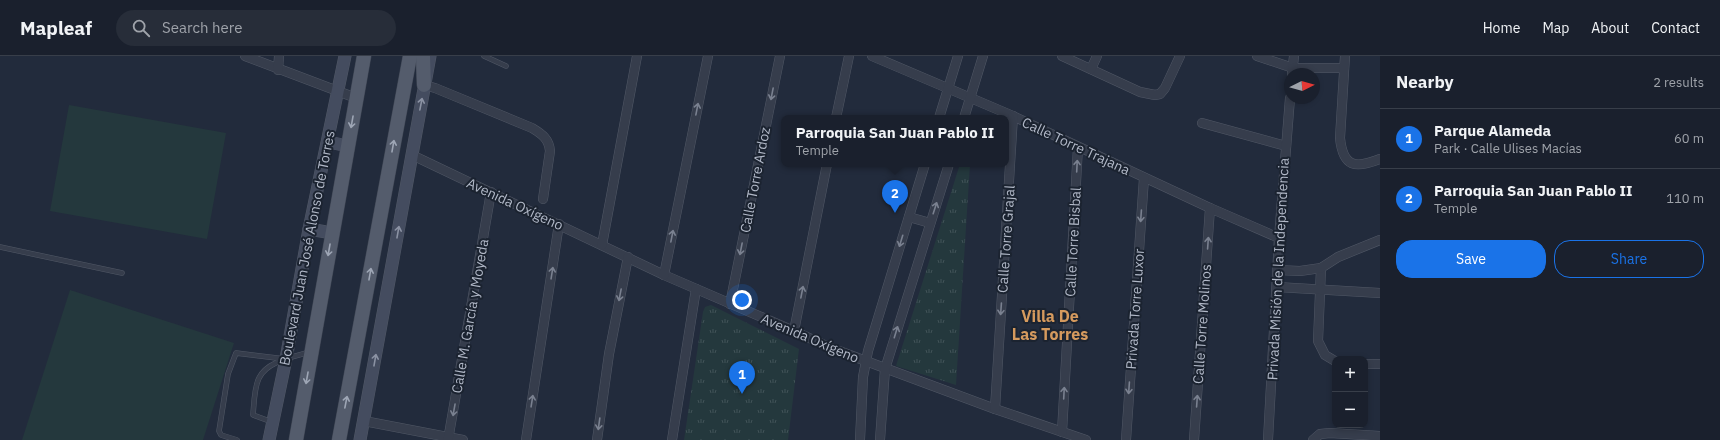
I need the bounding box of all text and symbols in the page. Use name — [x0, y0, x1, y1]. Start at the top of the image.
search box — [116, 10, 396, 46]
text: Mapleaf — [20, 16, 92, 40]
icon: search — [130, 17, 152, 39]
text: Search here — [162, 18, 242, 37]
text: Home — [1483, 19, 1520, 37]
text: Map — [1542, 19, 1569, 37]
text: About — [1591, 19, 1629, 37]
text: Contact — [1651, 19, 1700, 37]
north arrow — [1284, 68, 1320, 104]
text: Nearby — [1396, 71, 1454, 93]
text: 2 results — [1653, 74, 1704, 91]
one-way arrow — [768, 87, 776, 100]
one-way arrow — [417, 98, 425, 111]
one-way arrow — [693, 103, 701, 116]
street label: Calle Torre Trajana — [1019, 113, 1133, 179]
one-way arrow — [348, 115, 356, 128]
popup — [781, 115, 1009, 167]
text: Parque Alameda — [1434, 121, 1551, 140]
text: Parroquia San Juan Pablo II — [796, 123, 994, 142]
street label: Calle Torre Ardoz — [736, 125, 774, 234]
street label: Boulevard Juan José Alonso de Torres — [275, 129, 339, 367]
text: 1 — [1405, 130, 1413, 147]
text: 60 m — [1674, 130, 1704, 147]
one-way arrow — [390, 140, 398, 153]
text: Park · Calle Ulises Macías — [1434, 140, 1582, 157]
text: Temple — [796, 142, 839, 159]
street label: Privada Misión de la Independencia — [1263, 157, 1293, 381]
one-way arrow — [1074, 160, 1081, 173]
street label: Avenida Oxígeno — [464, 174, 566, 234]
pin: 2 — [882, 180, 908, 213]
text: Parroquia San Juan Pablo II — [1434, 181, 1633, 200]
street label: Calle Torre Grajal — [993, 184, 1019, 293]
street label: Calle Torre Bisbal — [1061, 187, 1085, 297]
text: 2 — [1405, 190, 1413, 207]
text: 110 m — [1666, 190, 1704, 207]
text: Temple — [1434, 200, 1477, 217]
one-way arrow — [932, 201, 939, 214]
one-way arrow — [1137, 210, 1144, 223]
one-way arrow — [394, 226, 402, 239]
one-way arrow — [668, 230, 676, 243]
one-way arrow — [897, 235, 904, 248]
street label: Calle M. García y Moyeda — [448, 237, 493, 395]
one-way arrow — [1204, 237, 1211, 250]
button: Save — [1396, 240, 1546, 278]
button: Share — [1554, 240, 1704, 278]
one-way arrow — [736, 242, 744, 255]
one-way arrow — [325, 243, 333, 256]
street label: Privada Torre Luxor — [1122, 248, 1148, 370]
street label: Calle Torre Molinos — [1189, 263, 1215, 384]
one-way arrow — [548, 267, 556, 280]
one-way arrow — [366, 268, 374, 281]
one-way arrow — [798, 286, 806, 299]
one-way arrow — [616, 289, 624, 302]
your location — [732, 290, 752, 310]
one-way arrow — [998, 302, 1005, 315]
district label: Villa De Las Torres — [1012, 306, 1088, 344]
street label: Avenida Oxígeno — [758, 309, 862, 367]
one-way arrow — [893, 326, 900, 339]
one-way arrow — [371, 354, 379, 367]
map controls — [1332, 356, 1368, 428]
button: + — [1332, 356, 1368, 392]
pin: 1 — [729, 361, 755, 394]
one-way arrow — [303, 371, 311, 384]
one-way arrow — [1126, 381, 1133, 394]
one-way arrow — [1061, 387, 1068, 400]
button: − — [1332, 392, 1368, 428]
one-way arrow — [528, 395, 536, 408]
one-way arrow — [1193, 395, 1201, 408]
one-way arrow — [343, 396, 351, 409]
one-way arrow — [449, 403, 457, 416]
one-way arrow — [595, 417, 603, 430]

